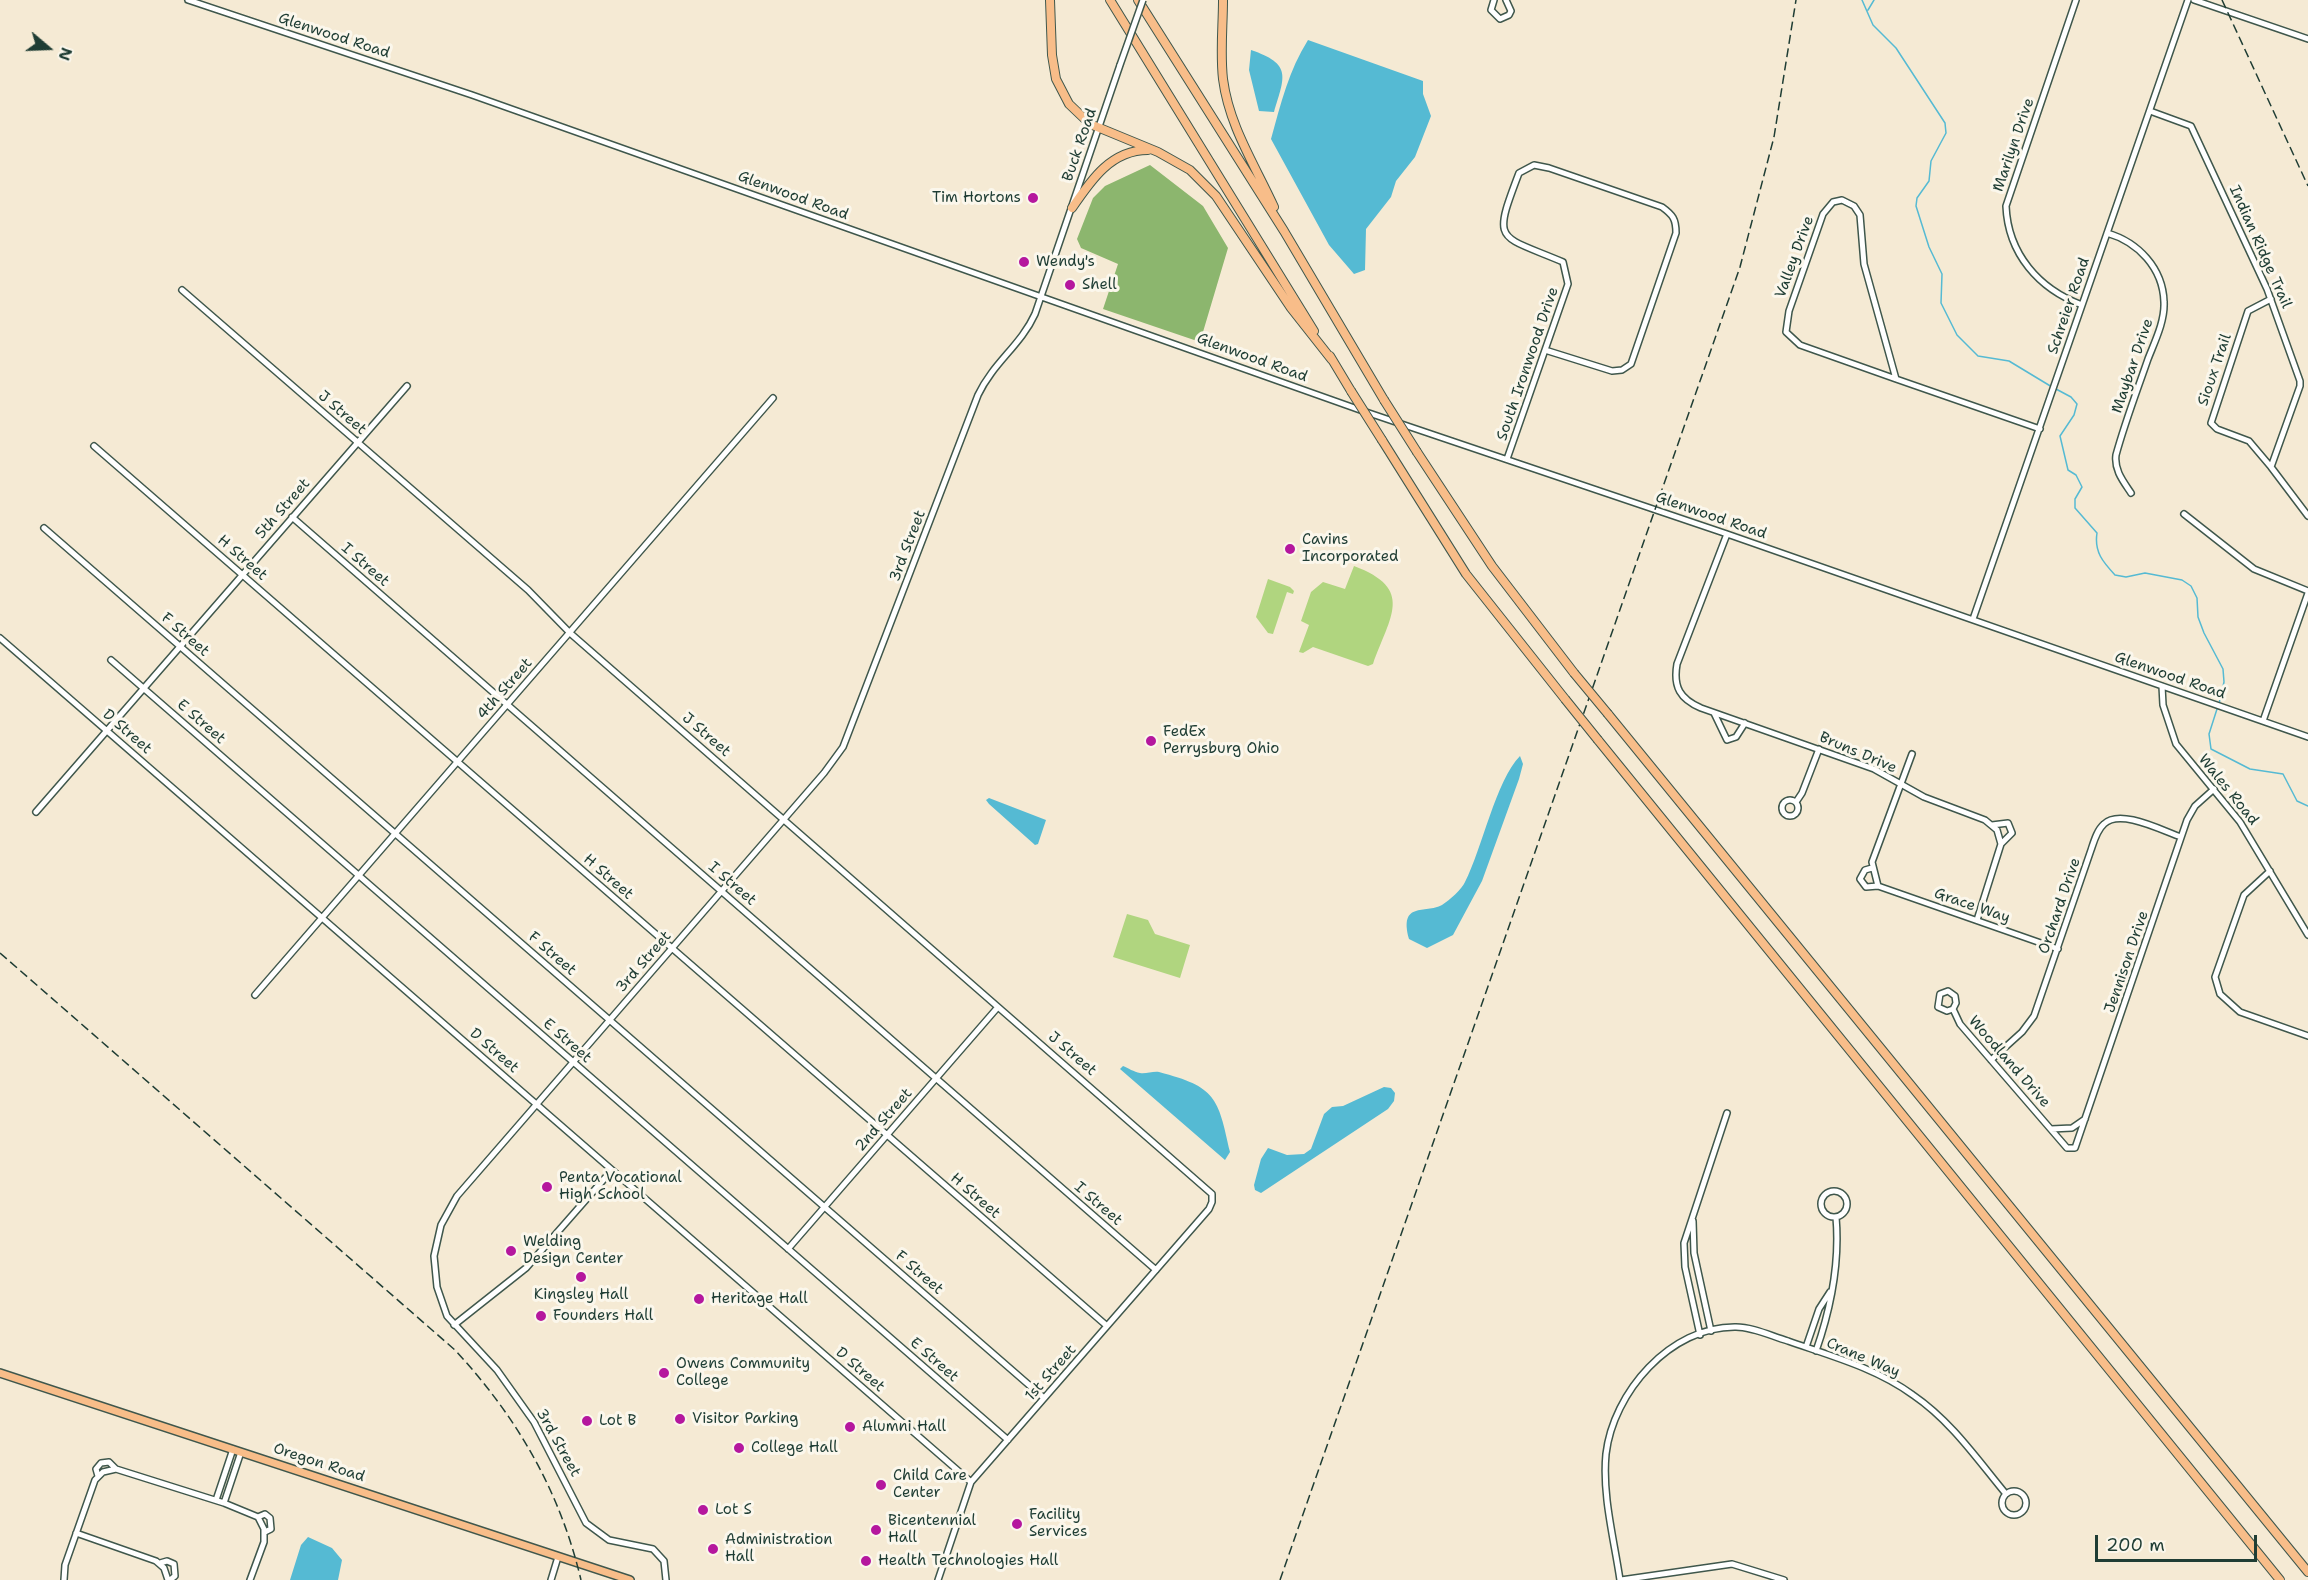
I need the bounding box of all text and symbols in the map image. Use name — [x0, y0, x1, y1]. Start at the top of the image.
street label: Glenwood Road — [276, 9, 392, 63]
north arrow — [18, 18, 78, 78]
text: N — [53, 45, 77, 63]
street label: Marilyn Drive — [1990, 96, 2038, 194]
street label: Buck Road — [1059, 106, 1101, 184]
street label: Glenwood Road — [735, 168, 851, 224]
street label: Indian Ridge Trail — [2225, 183, 2295, 311]
place label: Tim Hortons — [932, 189, 1021, 207]
marker: Tim Hortons — [1026, 191, 1040, 205]
street label: Valley Drive — [1772, 214, 1818, 300]
place label: Wendy's — [1036, 253, 1095, 271]
marker: Wendy's — [1017, 255, 1031, 269]
street label: Schreier Road — [2044, 255, 2094, 357]
place label: Shell — [1082, 276, 1117, 294]
marker: Shell — [1063, 278, 1077, 292]
street label: South Ironwood Drive — [1493, 285, 1563, 443]
street label: Maybar Drive — [2108, 316, 2158, 416]
street label: Glenwood Road — [1194, 330, 1310, 386]
street label: Sioux Trail — [2194, 332, 2236, 408]
street label: J Street — [314, 387, 370, 439]
street label: 5th Street — [252, 475, 314, 543]
street label: Glenwood Road — [1653, 489, 1769, 543]
street label: 3rd Street — [886, 508, 930, 584]
street label: H Street — [213, 531, 271, 585]
place label: Cavins Incorporated — [1302, 531, 1399, 566]
street label: I Street — [337, 539, 393, 591]
marker: Cavins Incorporated — [1283, 542, 1297, 556]
street label: F Street — [157, 609, 213, 661]
street label: Glenwood Road — [2112, 649, 2228, 703]
street label: 4th Street — [474, 655, 536, 723]
street label: E Street — [173, 696, 229, 748]
street label: D Street — [99, 706, 155, 758]
street label: J Street — [678, 709, 734, 761]
place label: FedEx Perrysburg Ohio — [1163, 723, 1279, 758]
street label: Bruns Drive — [1817, 729, 1899, 777]
marker: FedEx Perrysburg Ohio — [1144, 734, 1158, 748]
street label: Wales Road — [2194, 751, 2262, 829]
street label: H Street — [579, 850, 637, 904]
street label: Orchard Drive — [2035, 856, 2085, 956]
street label: I Street — [704, 858, 760, 910]
street label: Grace Way — [1932, 885, 2012, 927]
street label: Jennison Drive — [2101, 909, 2153, 1015]
street label: F Street — [524, 928, 580, 980]
street label: 3rd Street — [613, 928, 675, 996]
street label: Woodland Drive — [1964, 1012, 2054, 1112]
street label: E Street — [539, 1015, 595, 1067]
street label: D Street — [466, 1025, 522, 1077]
street label: J Street — [1044, 1028, 1100, 1080]
street label: 2nd Street — [852, 1085, 916, 1155]
place label: Penta Vocational High School — [559, 1169, 682, 1204]
street label: H Street — [946, 1169, 1004, 1223]
street label: I Street — [1070, 1178, 1126, 1230]
marker: Penta Vocational High School — [540, 1180, 554, 1194]
place label: Welding Design Center — [523, 1233, 623, 1268]
marker: Welding Design Center — [504, 1244, 518, 1258]
street label: F Street — [891, 1247, 947, 1299]
marker: Kingsley Hall — [574, 1270, 588, 1284]
place label: Kingsley Hall — [534, 1286, 628, 1304]
place label: Heritage Hall — [711, 1290, 808, 1308]
marker: Heritage Hall — [692, 1292, 706, 1306]
place label: Founders Hall — [553, 1307, 653, 1325]
marker: Founders Hall — [534, 1309, 548, 1323]
street label: E Street — [906, 1334, 962, 1386]
street label: Crane Way — [1823, 1334, 1903, 1382]
street label: 1st Street — [1022, 1341, 1080, 1405]
street label: D Street — [832, 1344, 888, 1396]
place label: Owens Community College — [676, 1355, 810, 1390]
marker: Owens Community College — [657, 1366, 671, 1380]
street label: 3rd Street — [532, 1406, 584, 1480]
place label: Visitor Parking — [692, 1410, 799, 1428]
place label: Lot B — [599, 1412, 636, 1430]
marker: Visitor Parking — [673, 1412, 687, 1426]
marker: Lot B — [580, 1414, 594, 1428]
place label: Alumni Hall — [862, 1418, 946, 1436]
marker: Alumni Hall — [843, 1420, 857, 1434]
place label: College Hall — [751, 1439, 838, 1457]
street label: Oregon Road — [271, 1440, 367, 1486]
marker: College Hall — [732, 1441, 746, 1455]
place label: Child Care Center — [893, 1467, 967, 1502]
marker: Child Care Center — [874, 1478, 888, 1492]
place label: Lot S — [715, 1501, 752, 1519]
marker: Lot S — [696, 1503, 710, 1517]
place label: Facility Services — [1029, 1506, 1087, 1541]
place label: Bicentennial Hall — [888, 1512, 976, 1547]
marker: Facility Services — [1010, 1517, 1024, 1531]
marker: Bicentennial Hall — [869, 1523, 883, 1537]
scale bar — [2098, 1523, 2260, 1561]
place label: Administration Hall — [725, 1531, 832, 1566]
text: 200 m — [2106, 1533, 2165, 1557]
marker: Administration Hall — [706, 1542, 720, 1556]
place label: Health Technologies Hall — [878, 1552, 1058, 1570]
marker: Health Technologies Hall — [859, 1554, 873, 1568]

